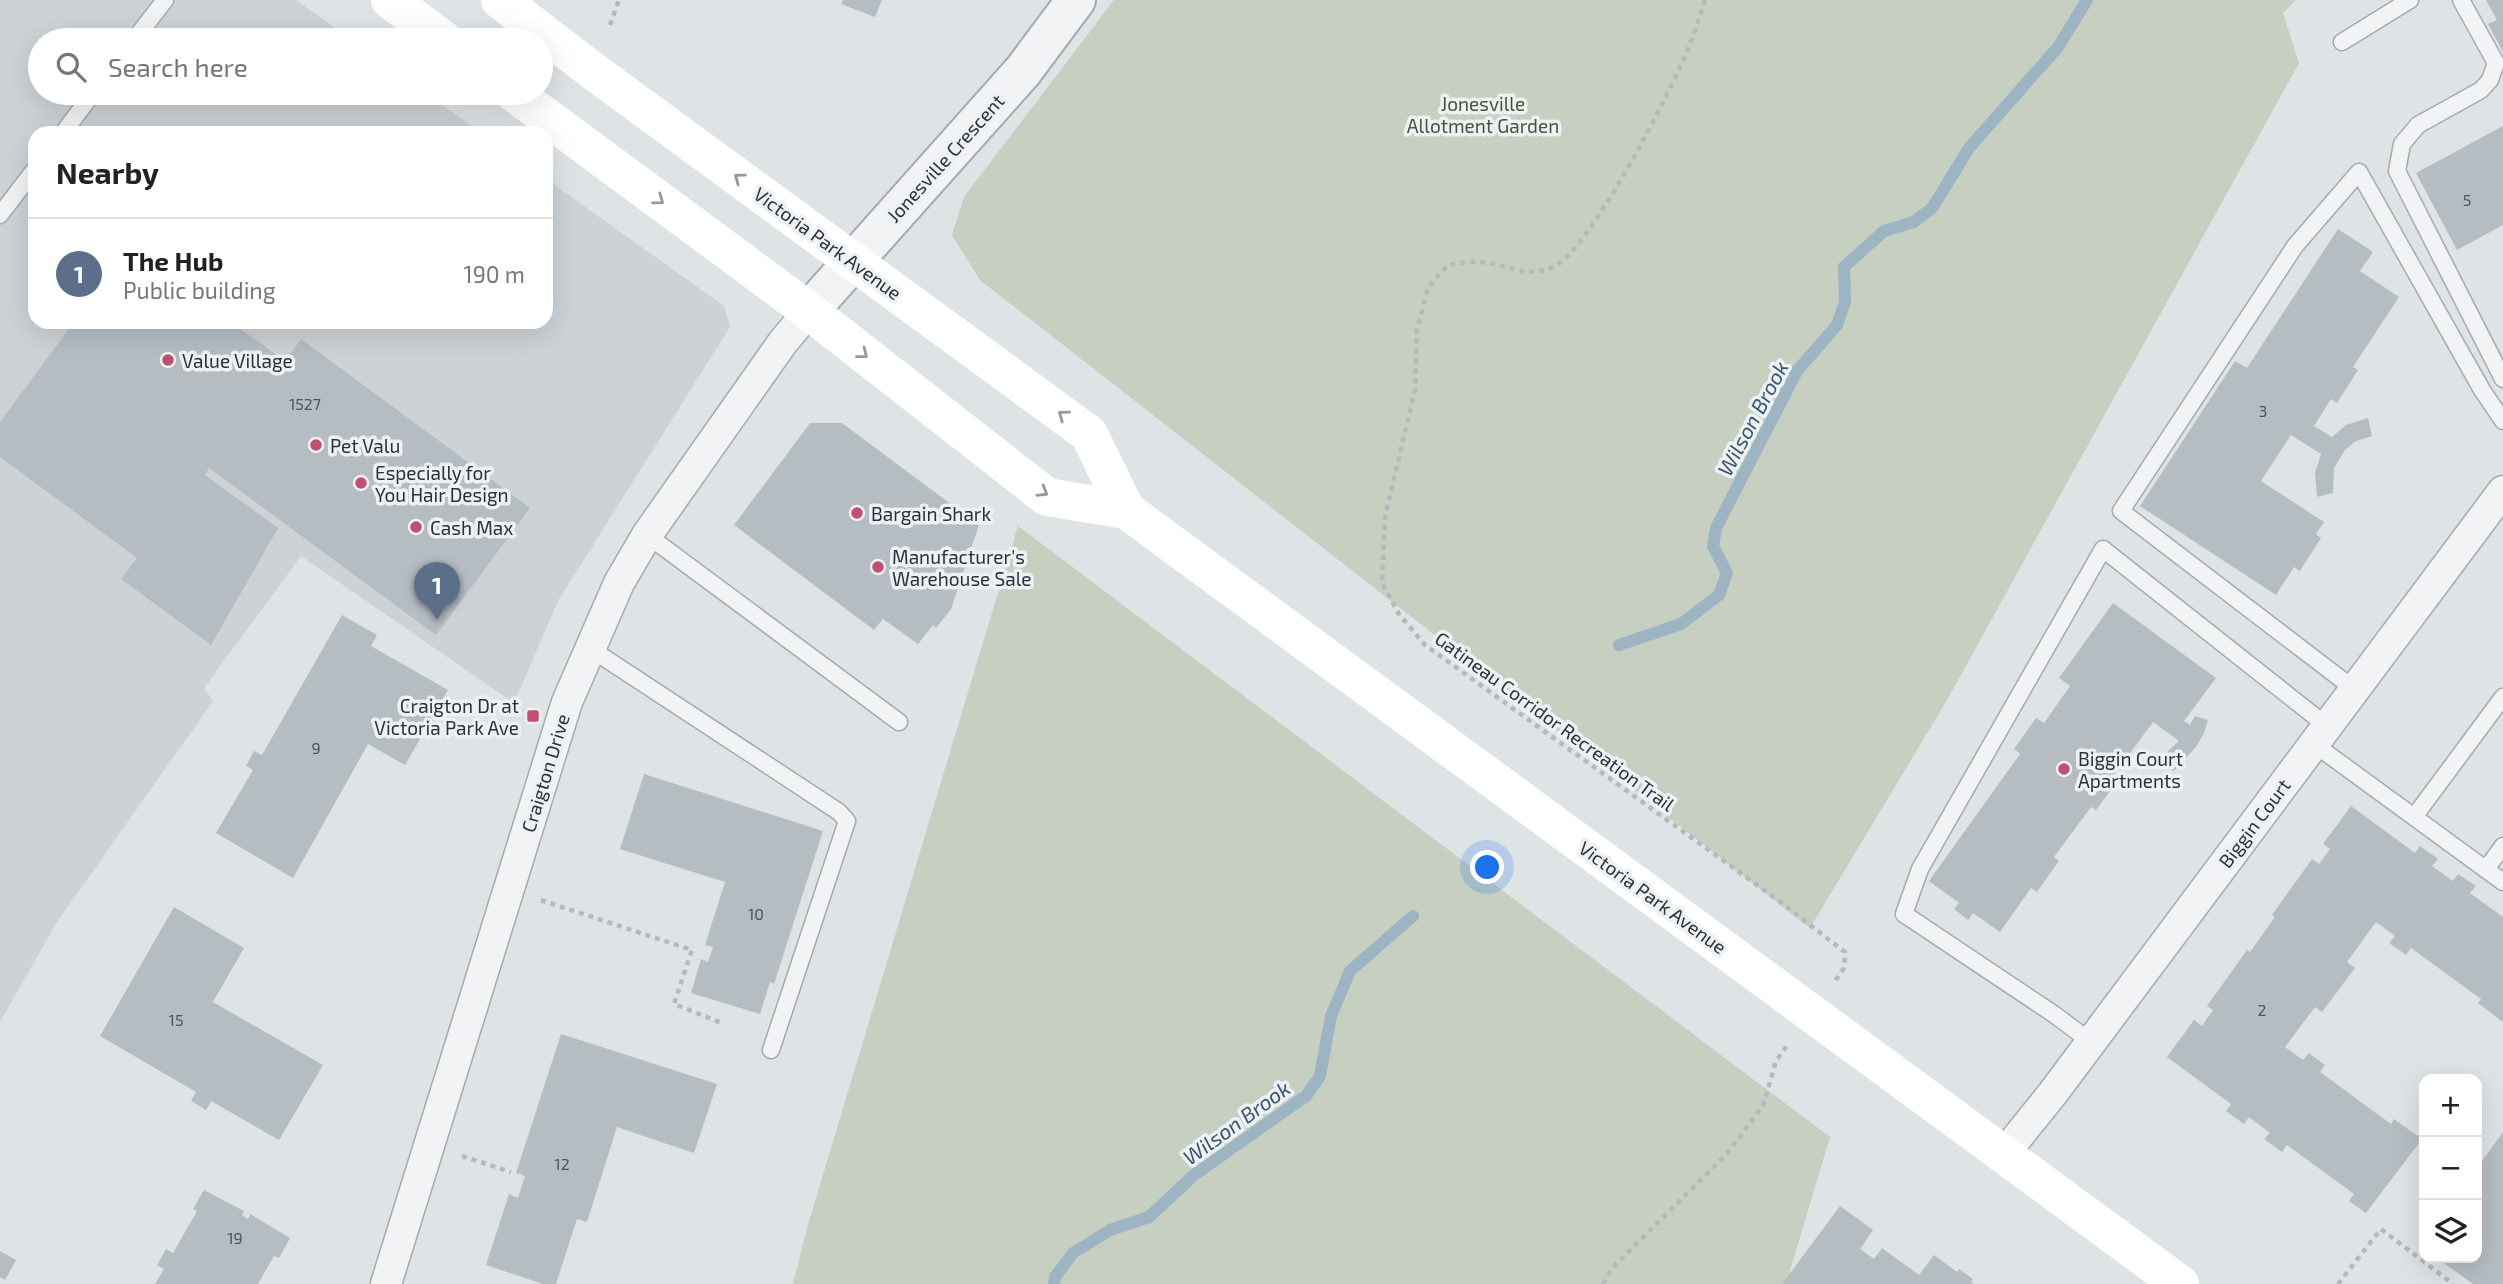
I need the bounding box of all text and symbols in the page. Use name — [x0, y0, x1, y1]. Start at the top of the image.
search box — [28, 28, 553, 105]
icon: search — [52, 48, 90, 86]
text: Search here — [108, 51, 248, 82]
street label: Jonesville Crescent — [881, 89, 1009, 227]
park label: Jonesville Allotment Garden — [1407, 92, 1559, 137]
text: Nearby — [56, 154, 159, 190]
one-way arrow — [734, 173, 747, 186]
street label: Victoria Park Avenue — [750, 182, 906, 304]
house number: 5 — [2463, 190, 2471, 209]
one-way arrow — [651, 192, 663, 204]
text: The Hub — [123, 245, 223, 276]
text: 1 — [74, 260, 84, 288]
text: 190 m — [464, 260, 525, 288]
text: Public building — [123, 276, 276, 304]
one-way arrow — [855, 345, 867, 358]
place label: Value Village — [182, 349, 293, 372]
marker: Value Village — [160, 352, 176, 368]
water label: Wilson Brook — [1711, 356, 1793, 480]
house number: 1527 — [289, 394, 321, 413]
house number: 3 — [2259, 401, 2267, 420]
one-way arrow — [1058, 411, 1071, 423]
place label: Pet Valu — [330, 434, 400, 457]
marker: Pet Valu — [308, 437, 324, 453]
place label: Especially for You Hair Design — [375, 461, 509, 506]
marker: Especially for You Hair Design — [353, 475, 369, 491]
one-way arrow — [1035, 484, 1048, 497]
place label: Bargain Shark — [871, 502, 991, 525]
marker: Bargain Shark — [849, 505, 865, 521]
place label: Cash Max — [430, 516, 513, 539]
marker: Cash Max — [408, 519, 424, 535]
place label: Manufacturer's Warehouse Sale — [892, 545, 1031, 590]
marker: Manufacturer's Warehouse Sale — [870, 559, 886, 575]
pin: 1 — [414, 562, 460, 620]
street label: Gatineau Corridor Recreation Trail — [1431, 626, 1679, 816]
place label: Craigton Dr at Victoria Park Ave — [374, 694, 519, 739]
marker: Craigton Dr at Victoria Park Ave — [525, 708, 541, 724]
street label: Craigton Drive — [516, 711, 574, 835]
house number: 9 — [311, 738, 321, 757]
place label: Biggin Court Apartments — [2078, 747, 2183, 792]
marker: Biggin Court Apartments — [2056, 761, 2072, 777]
street label: Biggin Court — [2213, 774, 2295, 872]
street label: Victoria Park Avenue — [1575, 836, 1731, 958]
your location — [1470, 850, 1504, 884]
house number: 10 — [748, 904, 764, 923]
house number: 2 — [2258, 1000, 2267, 1019]
house number: 15 — [169, 1010, 183, 1029]
map controls — [2419, 1074, 2482, 1263]
button: + — [2419, 1074, 2482, 1137]
water label: Wilson Brook — [1178, 1075, 1294, 1169]
button: − — [2419, 1137, 2482, 1200]
house number: 12 — [554, 1154, 570, 1173]
button: layers — [2419, 1200, 2482, 1263]
house number: 19 — [227, 1228, 243, 1247]

